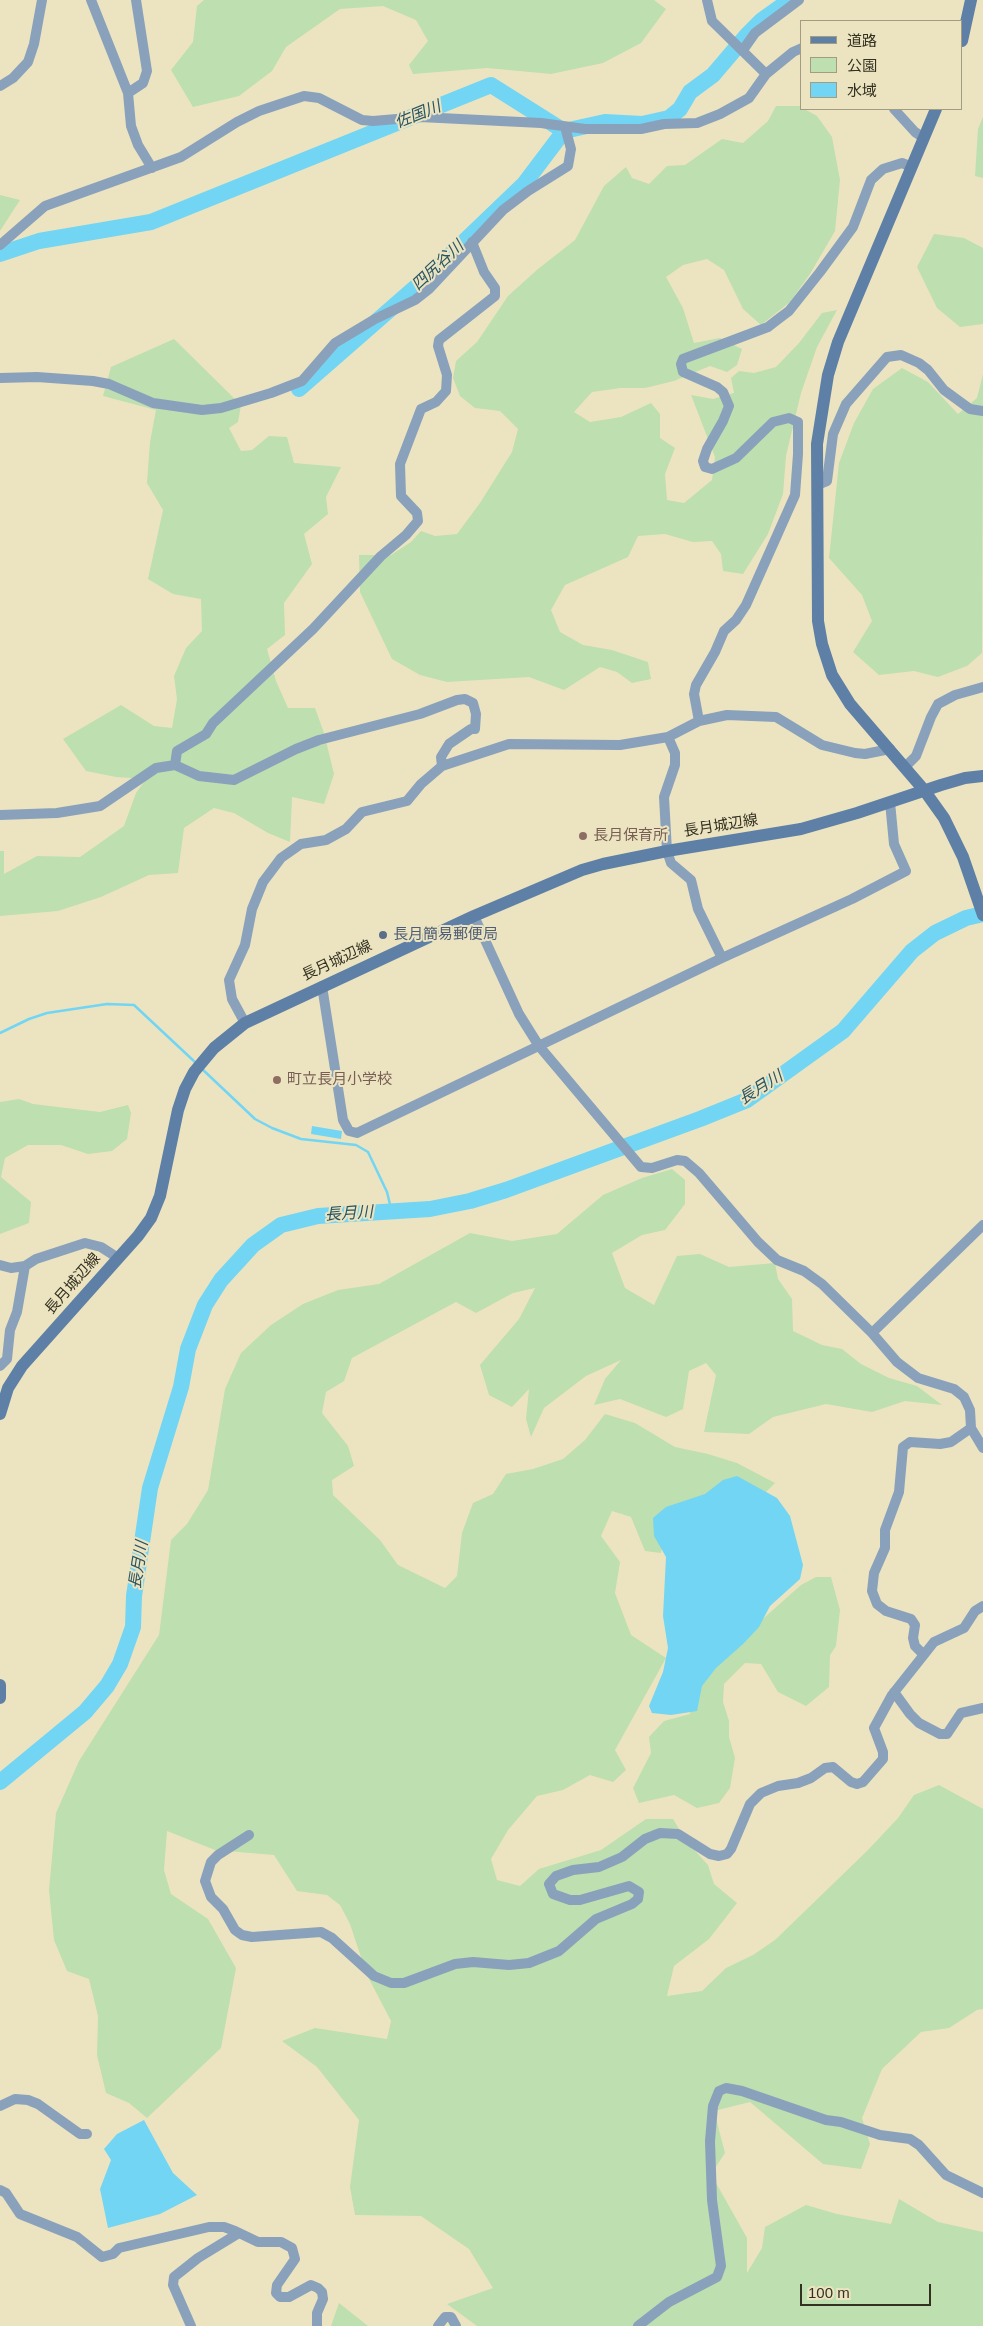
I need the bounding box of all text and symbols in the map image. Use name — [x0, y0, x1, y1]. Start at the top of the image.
legend — [800, 20, 963, 110]
text: 道路 — [847, 32, 877, 49]
text: 公園 — [847, 57, 877, 74]
text: 水域 — [847, 82, 877, 99]
water label: 佐国川 — [392, 97, 444, 133]
water label: 四尻谷川 — [408, 237, 468, 295]
street label: 長月城辺線 — [683, 811, 759, 841]
place label: 長月保育所 — [593, 827, 668, 845]
marker: 長月保育所 — [577, 830, 589, 842]
place label: 長月簡易郵便局 — [393, 926, 498, 944]
marker: 長月簡易郵便局 — [377, 929, 389, 941]
street label: 長月城辺線 — [299, 937, 375, 985]
water label: 長月川 — [736, 1067, 786, 1109]
place label: 町立長月小学校 — [287, 1071, 392, 1089]
marker: 町立長月小学校 — [271, 1074, 283, 1086]
water label: 長月川 — [324, 1203, 374, 1225]
street label: 長月城辺線 — [42, 1250, 104, 1318]
water label: 長月川 — [126, 1540, 152, 1590]
scale bar — [803, 2274, 934, 2306]
text: 100 m — [808, 2284, 850, 2301]

